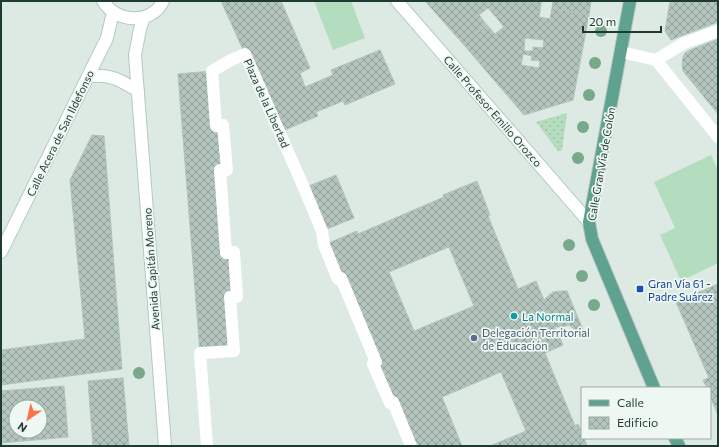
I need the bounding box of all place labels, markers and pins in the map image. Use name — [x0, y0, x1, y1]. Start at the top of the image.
place label: Gran Vía 61 - Padre Suárez — [648, 277, 713, 303]
marker: Gran Vía 61 - Padre Suárez — [635, 284, 645, 294]
place label: La Normal — [522, 310, 574, 323]
marker: La Normal — [509, 311, 519, 321]
place label: Delegación Territorial de Educación — [482, 326, 590, 352]
marker: Delegación Territorial de Educación — [469, 333, 479, 343]

